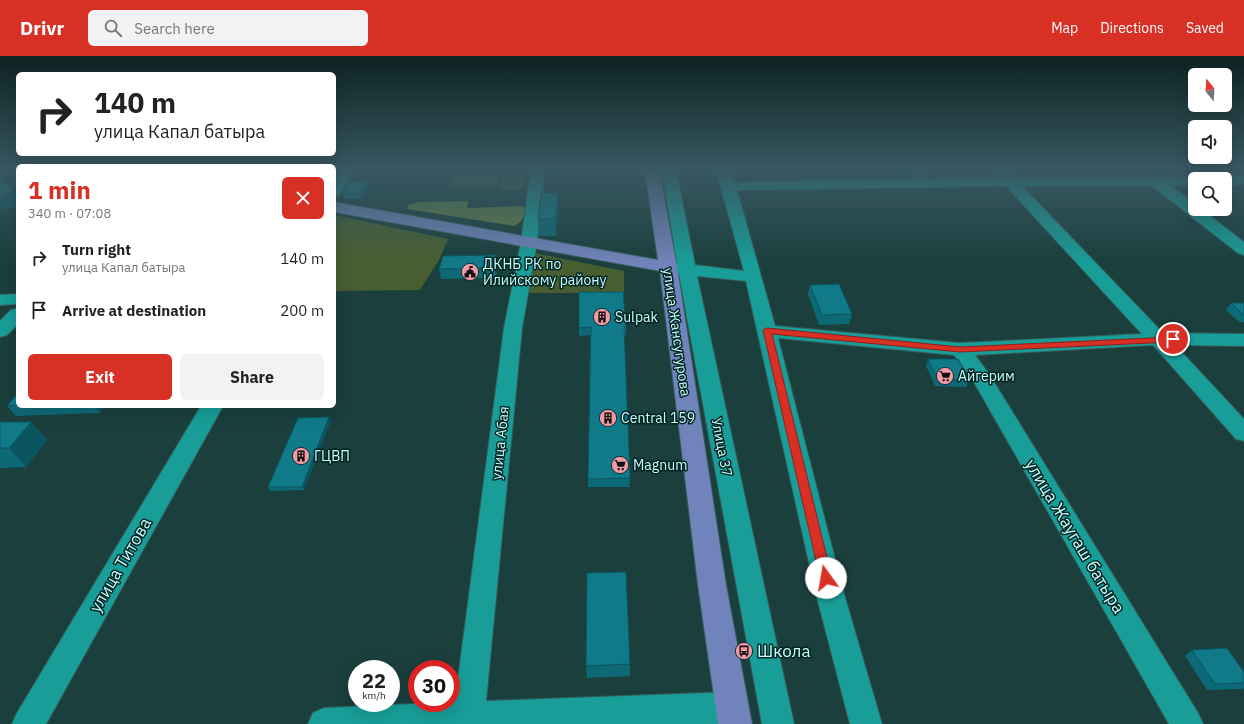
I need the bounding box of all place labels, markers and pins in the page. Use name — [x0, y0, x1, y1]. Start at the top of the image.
place label: ДКНБ РК по Илийскому району — [483, 255, 607, 289]
public building icon: ДКНБ РК по Илийскому району — [460, 262, 480, 282]
building icon: Sulpak — [592, 307, 612, 327]
place label: Sulpak — [615, 308, 658, 326]
pin — [1156, 322, 1190, 356]
supermarket icon: Айгерим — [935, 366, 955, 386]
place label: Айгерим — [958, 367, 1015, 385]
building icon: Central 159 — [598, 408, 618, 428]
place label: Central 159 — [621, 409, 695, 427]
building icon: ГЦВП — [291, 446, 311, 466]
place label: ГЦВП — [314, 447, 350, 465]
supermarket icon: Magnum — [610, 455, 630, 475]
place label: Magnum — [633, 456, 687, 474]
place label: Школа — [757, 640, 810, 662]
bus stop icon: Школа — [734, 641, 754, 661]

